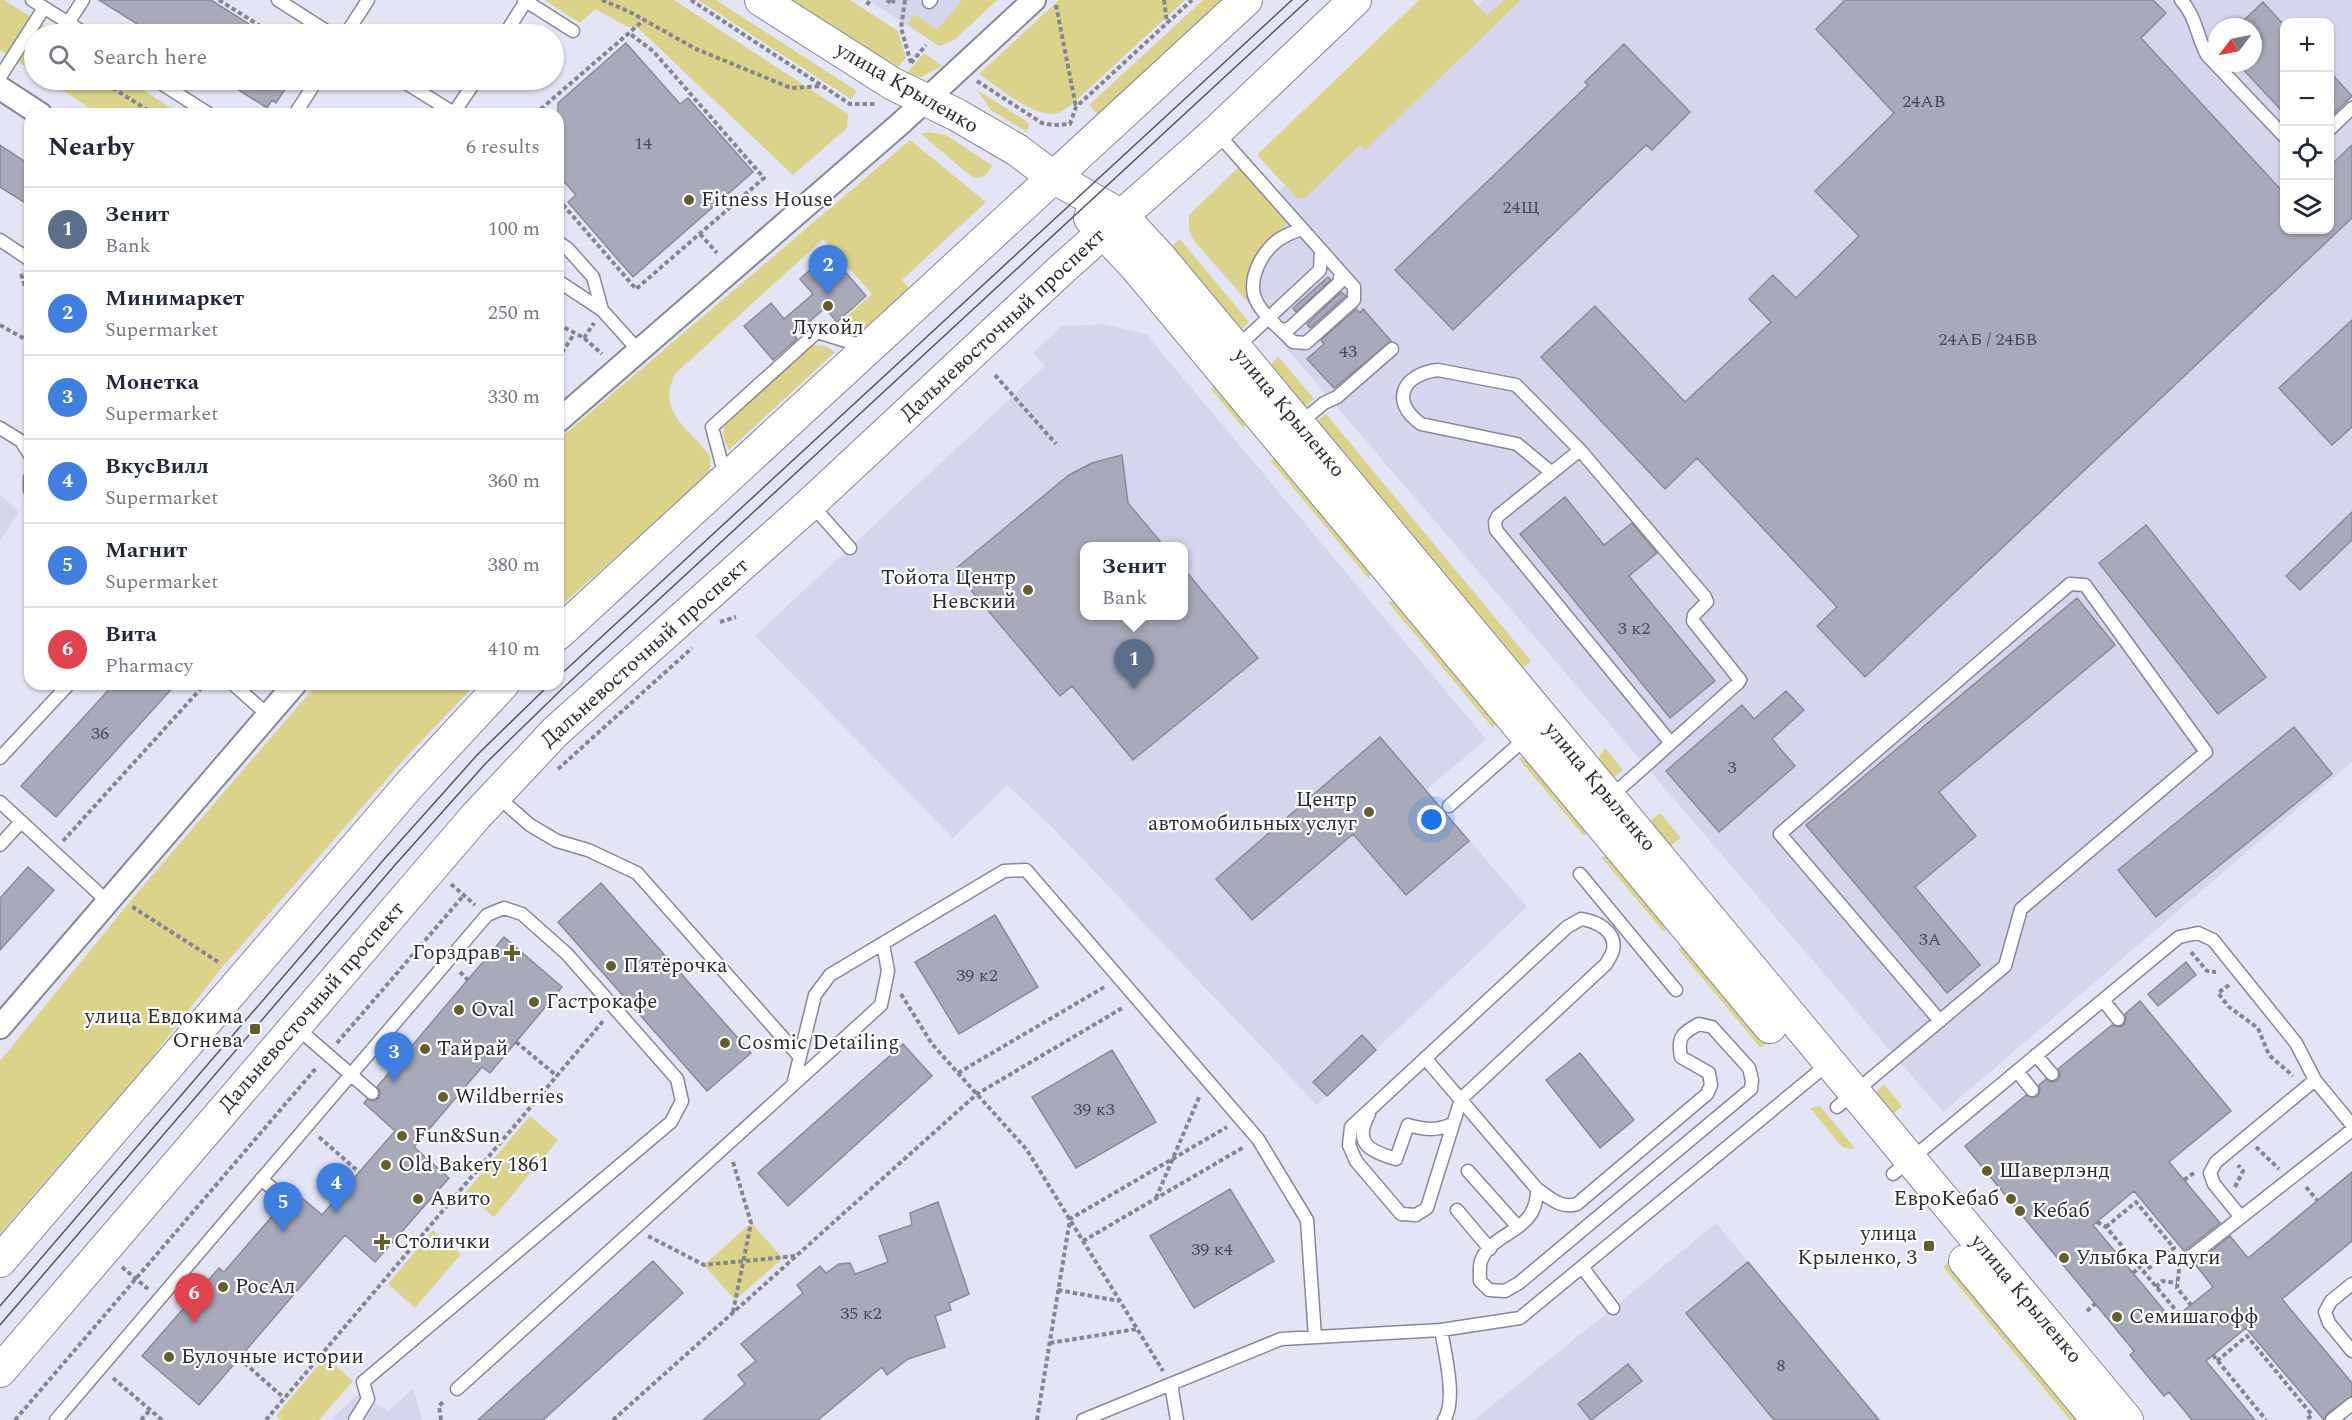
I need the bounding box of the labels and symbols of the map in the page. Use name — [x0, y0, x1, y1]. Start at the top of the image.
north arrow — [2208, 18, 2262, 72]
street label: улица Крыленко — [828, 33, 985, 142]
house number: 24АВ — [1902, 88, 1946, 115]
house number: 14 — [634, 130, 652, 157]
place label: Fitness House — [701, 184, 833, 216]
marker: Fitness House — [682, 193, 696, 207]
house number: 24Щ — [1502, 194, 1540, 221]
street label: Дальневосточный проспект — [893, 221, 1113, 429]
pin: 2 — [808, 246, 848, 295]
marker: Лукойл — [821, 299, 835, 313]
place label: Лукойл — [792, 312, 864, 344]
house number: 24АБ / 24БВ — [1939, 326, 2037, 353]
house number: 43 — [1339, 338, 1357, 365]
street label: улица Крыленко — [1224, 340, 1353, 485]
street label: Дальневосточный проспект — [534, 550, 756, 756]
place label: Тойота Центр Невский — [881, 562, 1016, 618]
marker: Тойота Центр Невский — [1021, 583, 1035, 597]
house number: 3 к2 — [1618, 615, 1650, 642]
pin: 1 — [1114, 640, 1154, 689]
street label: улица Крыленко — [1535, 714, 1664, 859]
house number: 36 — [91, 720, 109, 747]
house number: 3 — [1728, 754, 1737, 781]
place label: Центр автомобильных услуг — [1148, 784, 1357, 840]
marker: Центр автомобильных услуг — [1362, 805, 1376, 819]
your location — [1417, 805, 1446, 834]
street label: Дальневосточный проспект — [211, 894, 413, 1120]
house number: 3А — [1919, 926, 1941, 953]
place label: Горздрав — [412, 937, 500, 969]
marker: Горздрав — [505, 946, 519, 960]
place label: Пятёрочка — [623, 950, 728, 982]
marker: Пятёрочка — [604, 959, 618, 973]
house number: 39 к2 — [956, 962, 998, 989]
place label: Гастрокафе — [546, 986, 658, 1018]
place label: Oval — [471, 994, 515, 1026]
marker: Гастрокафе — [527, 995, 541, 1009]
place label: улица Евдокима Огнева — [84, 1001, 244, 1057]
marker: Oval — [452, 1003, 466, 1017]
marker: улица Евдокима Огнева — [248, 1022, 262, 1036]
place label: Cosmic Detailing — [737, 1027, 900, 1059]
pin: 3 — [374, 1032, 414, 1082]
place label: Тайрай — [437, 1033, 508, 1065]
marker: Cosmic Detailing — [718, 1036, 732, 1050]
marker: Тайрай — [418, 1042, 432, 1056]
place label: Wildberries — [455, 1081, 564, 1113]
marker: Wildberries — [436, 1090, 450, 1104]
house number: 39 к3 — [1073, 1096, 1115, 1123]
place label: Fun&Sun — [414, 1120, 500, 1152]
marker: Fun&Sun — [395, 1129, 409, 1143]
place label: Old Bakery 1861 — [398, 1149, 549, 1181]
place label: Шаверлэнд — [1999, 1155, 2110, 1187]
marker: Old Bakery 1861 — [379, 1158, 393, 1172]
pin: 4 — [316, 1164, 356, 1213]
marker: Шаверлэнд — [1980, 1164, 1994, 1178]
pin: 5 — [264, 1182, 302, 1232]
place label: Авито — [430, 1183, 491, 1215]
place label: ЕвроКебаб — [1894, 1183, 1999, 1215]
marker: Авито — [411, 1192, 425, 1206]
marker: ЕвроКебаб — [2004, 1192, 2018, 1206]
place label: Кебаб — [2032, 1195, 2090, 1227]
marker: Кебаб — [2013, 1204, 2027, 1218]
place label: улица Крыленко, 3 — [1797, 1218, 1918, 1274]
place label: Столички — [394, 1226, 490, 1258]
street label: улица Крыленко — [1961, 1226, 2090, 1371]
marker: Столички — [375, 1235, 389, 1249]
house number: 39 к4 — [1191, 1236, 1233, 1263]
marker: улица Крыленко, 3 — [1922, 1239, 1936, 1253]
place label: Улыбка Радуги — [2076, 1242, 2221, 1274]
marker: Улыбка Радуги — [2057, 1251, 2071, 1265]
place label: РосАл — [235, 1271, 296, 1303]
pin: 6 — [174, 1274, 214, 1323]
marker: РосАл — [216, 1280, 230, 1294]
house number: 35 к2 — [840, 1300, 882, 1327]
place label: Семишагофф — [2129, 1301, 2258, 1333]
marker: Семишагофф — [2110, 1310, 2124, 1324]
place label: Булочные истории — [181, 1341, 364, 1373]
marker: Булочные истории — [162, 1350, 176, 1364]
house number: 8 — [1777, 1352, 1786, 1379]

